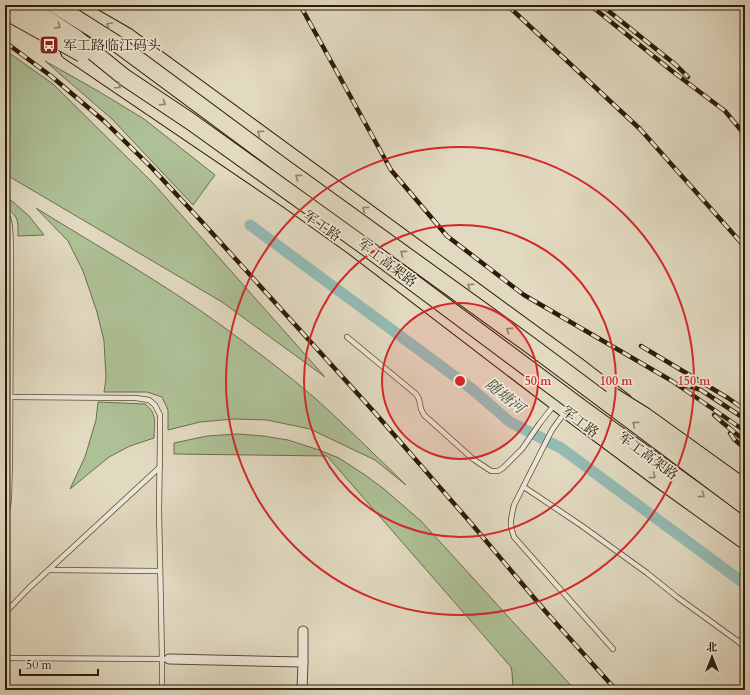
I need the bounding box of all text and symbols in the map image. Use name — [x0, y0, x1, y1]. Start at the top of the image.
one-way arrow — [54, 21, 61, 29]
one-way arrow — [106, 22, 113, 29]
bus stop icon: 军工路临江码头 — [38, 34, 60, 56]
place label: 军工路临江码头 — [63, 36, 161, 55]
one-way arrow — [114, 81, 121, 89]
one-way arrow — [159, 98, 166, 106]
one-way arrow — [258, 131, 265, 138]
one-way arrow — [296, 175, 303, 182]
street label: 军工路 — [299, 206, 345, 246]
one-way arrow — [363, 207, 370, 214]
street label: 军工高架路 — [353, 234, 421, 292]
one-way arrow — [401, 251, 408, 258]
one-way arrow — [468, 284, 475, 291]
one-way arrow — [506, 328, 513, 335]
text: 50 m — [525, 373, 552, 389]
text: 100 m — [600, 373, 633, 389]
text: 150 m — [678, 373, 711, 389]
centre of rings — [453, 374, 467, 388]
water label: 随塘河 — [481, 374, 531, 420]
street label: 军工路 — [558, 402, 602, 442]
one-way arrow — [633, 422, 640, 429]
street label: 军工高架路 — [614, 428, 682, 484]
one-way arrow — [649, 471, 656, 479]
one-way arrow — [698, 490, 705, 497]
north arrow — [692, 637, 732, 677]
text: 北 — [707, 640, 718, 655]
scale bar — [20, 651, 98, 677]
text: 50 m — [26, 657, 53, 673]

